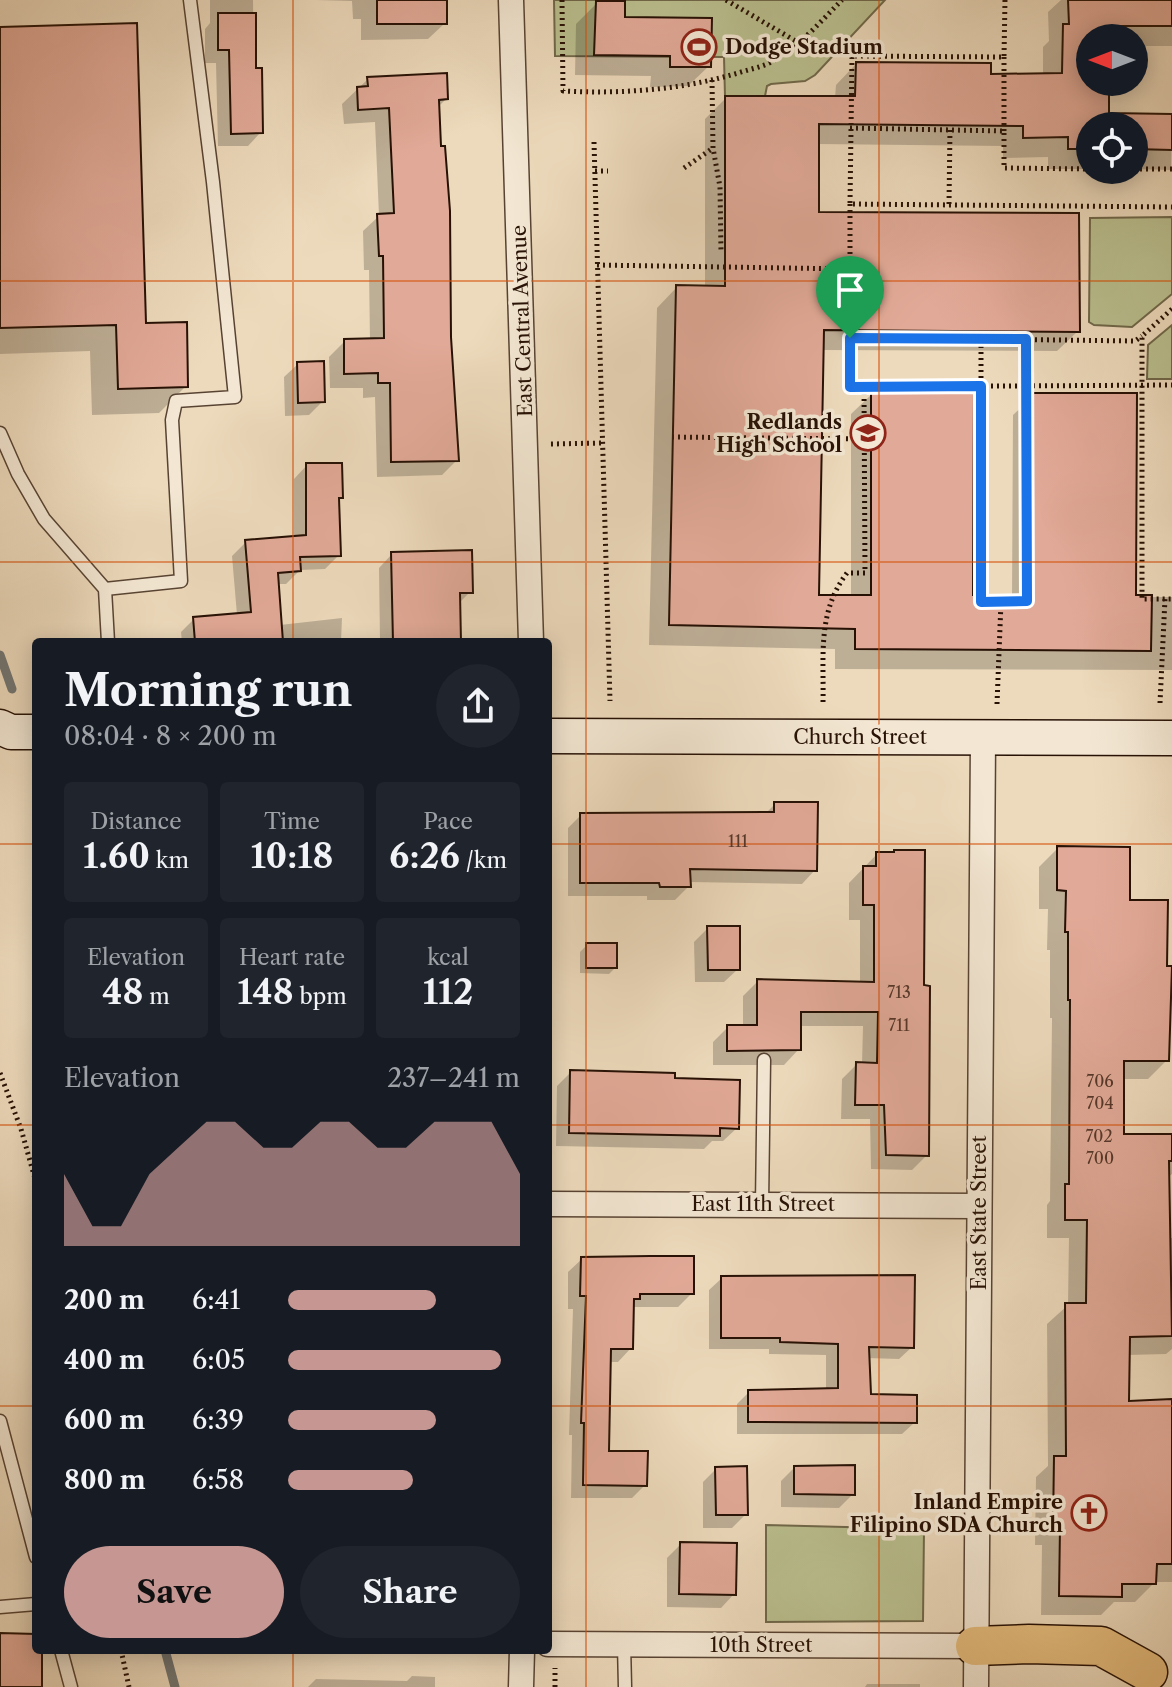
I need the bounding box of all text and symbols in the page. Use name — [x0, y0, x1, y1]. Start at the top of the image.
north arrow — [1076, 24, 1148, 96]
map controls — [1076, 24, 1148, 184]
sports icon: Dodge Stadium — [680, 28, 718, 66]
place label: Dodge Stadium — [725, 35, 883, 59]
button: locate — [1076, 112, 1148, 184]
street label: East Central Avenue — [507, 225, 537, 417]
pin — [816, 256, 884, 338]
icon: arrive — [828, 268, 872, 312]
place label: Redlands High School — [716, 410, 842, 457]
school or university icon: Redlands High School — [849, 414, 887, 452]
text: Morning run — [64, 663, 353, 717]
button: share — [436, 664, 520, 748]
text: 08:04 · 8 × 200 m — [64, 720, 277, 752]
street label: Church Street — [793, 725, 927, 749]
text: Distance — [90, 808, 182, 835]
text: Time — [264, 808, 320, 835]
text: Pace — [423, 808, 473, 835]
house number: 111 — [728, 831, 748, 851]
text: 1.60 — [83, 835, 150, 877]
text: 10:18 — [251, 835, 333, 877]
text: 6:26 — [389, 835, 460, 877]
text: km — [150, 847, 189, 874]
text: /km — [460, 847, 507, 874]
text: Elevation — [87, 944, 185, 971]
text: Heart rate — [239, 944, 345, 971]
text: kcal — [427, 944, 469, 971]
text: 48 — [102, 971, 143, 1013]
text: 148 — [237, 971, 294, 1013]
text: 112 — [423, 971, 473, 1013]
house number: 713 — [887, 982, 911, 1002]
text: m — [143, 983, 170, 1010]
text: bpm — [294, 983, 347, 1010]
house number: 711 — [888, 1015, 910, 1035]
text: Elevation — [64, 1062, 180, 1094]
text: 237–241 m — [387, 1062, 520, 1094]
house number: 706 — [1086, 1071, 1114, 1091]
house number: 704 — [1086, 1093, 1114, 1113]
house number: 702 — [1085, 1126, 1113, 1146]
street label: East State Street — [967, 1135, 991, 1291]
house number: 700 — [1086, 1148, 1114, 1168]
street label: East 11th Street — [691, 1192, 835, 1216]
text: 200 m — [64, 1284, 145, 1316]
text: 6:41 — [192, 1284, 240, 1316]
text: 400 m — [64, 1344, 145, 1376]
text: 6:05 — [192, 1344, 245, 1376]
text: 600 m — [64, 1404, 145, 1436]
text: 6:39 — [192, 1404, 244, 1436]
text: 800 m — [64, 1464, 146, 1496]
text: 6:58 — [192, 1464, 244, 1496]
place label: Inland Empire Filipino SDA Church — [850, 1490, 1063, 1537]
church icon: Inland Empire Filipino SDA Church — [1070, 1494, 1108, 1532]
button: Save — [64, 1546, 284, 1638]
button: Share — [300, 1546, 520, 1638]
street label: 10th Street — [710, 1633, 812, 1657]

